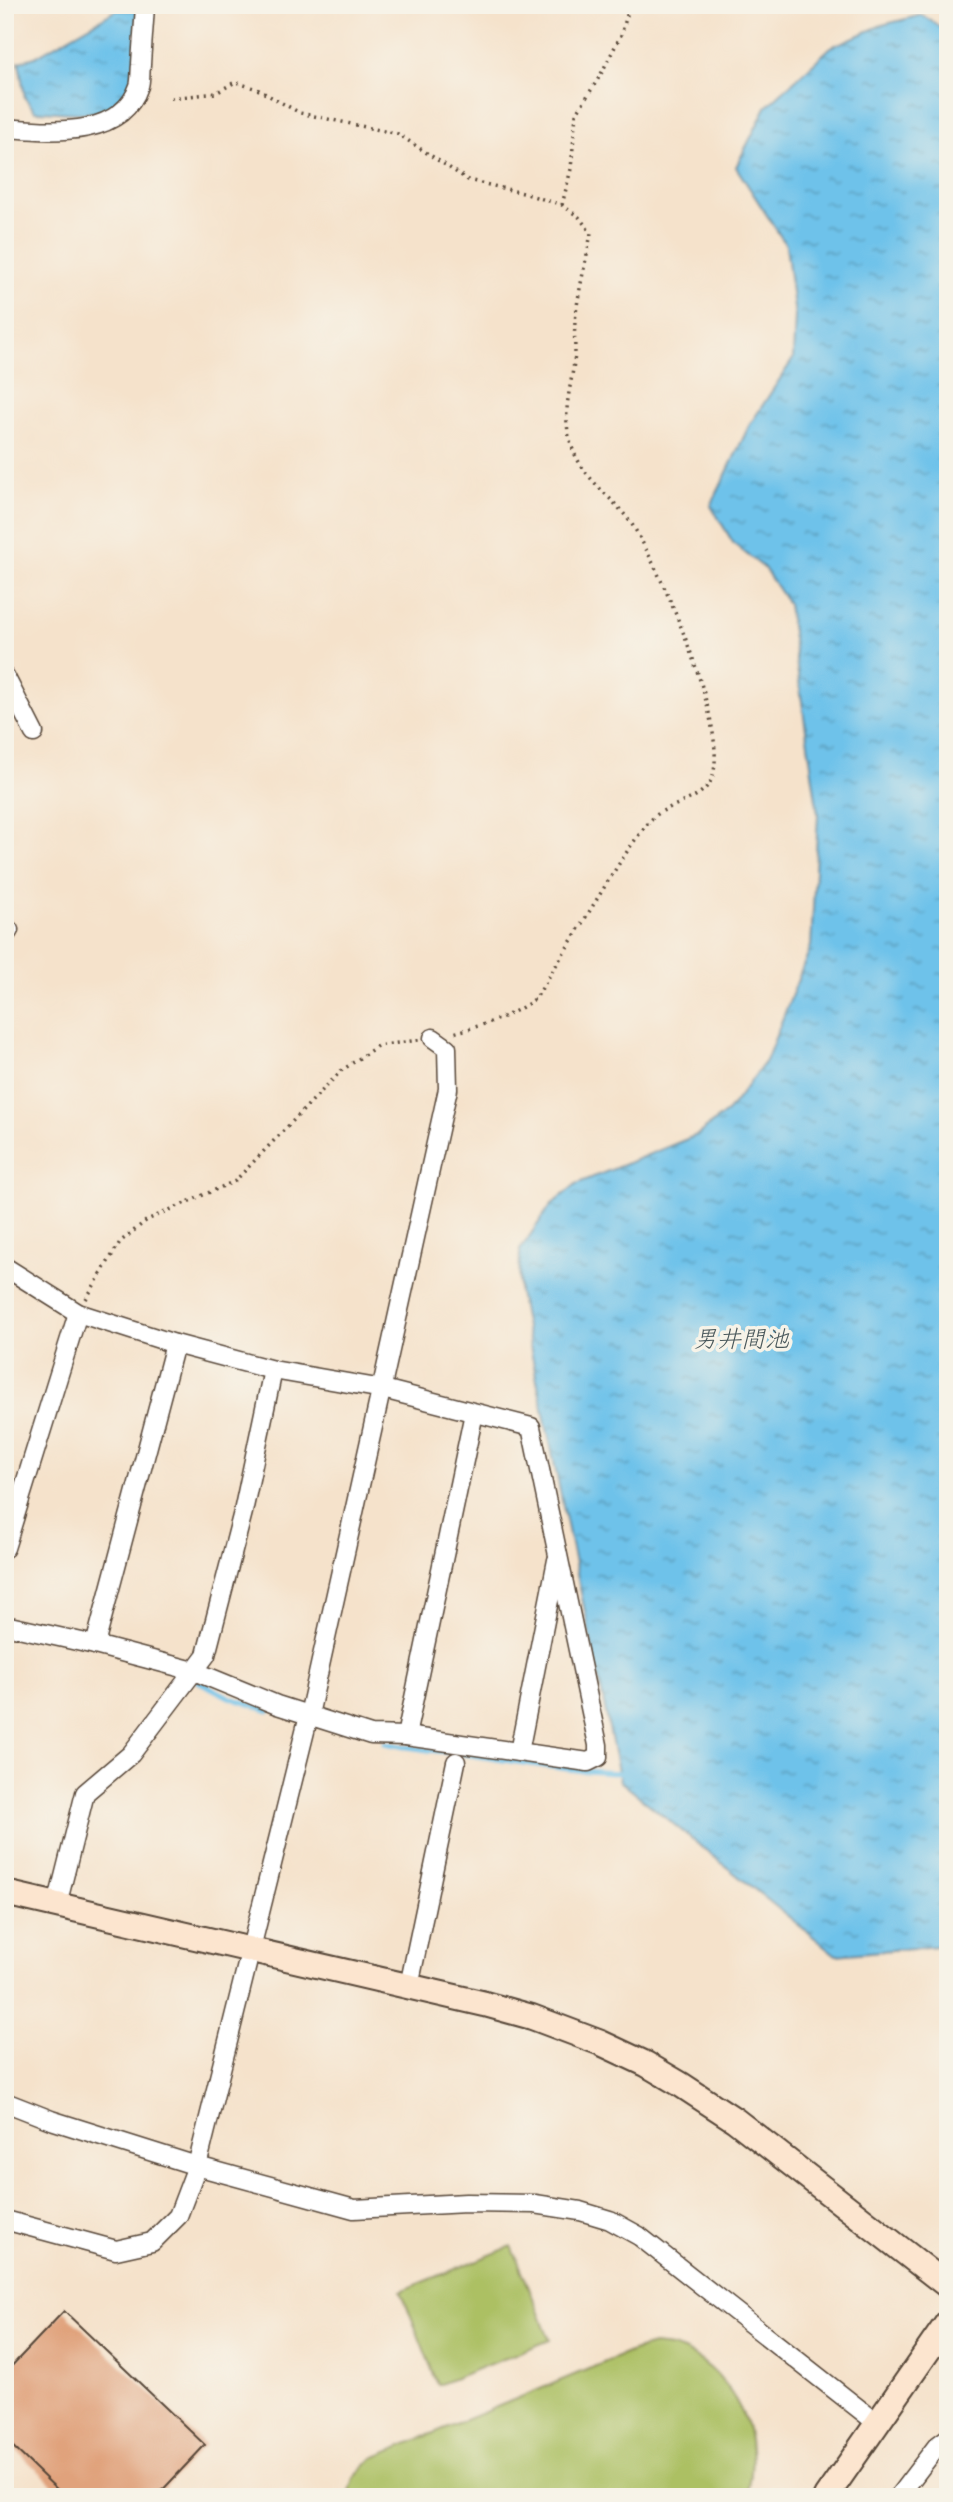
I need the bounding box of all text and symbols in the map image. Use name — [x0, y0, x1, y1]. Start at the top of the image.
water label: 男井間池 — [693, 1324, 790, 1359]

